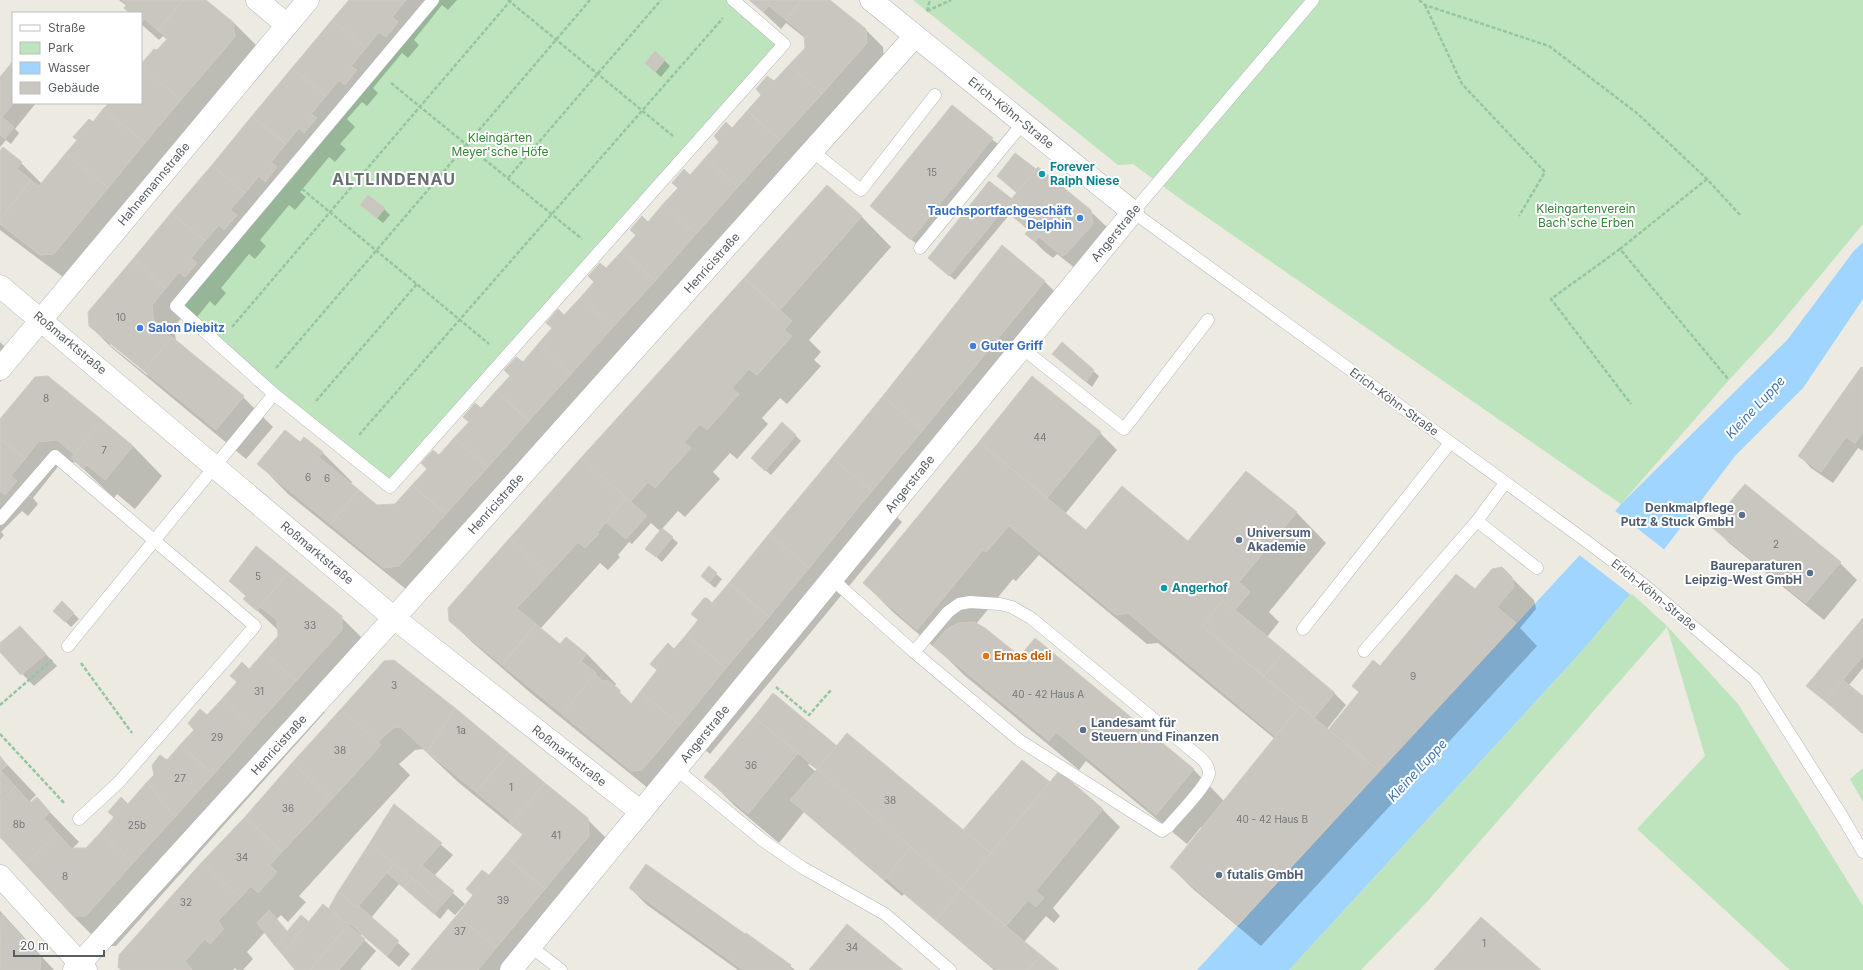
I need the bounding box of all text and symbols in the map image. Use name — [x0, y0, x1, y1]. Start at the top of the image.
legend — [12, 12, 142, 104]
text: Straße — [48, 20, 85, 35]
text: Park — [48, 40, 74, 55]
text: Wasser — [48, 60, 91, 75]
street label: Erich-Köhn-Straße — [965, 73, 1057, 152]
text: Gebäude — [48, 80, 100, 95]
park label: Kleingärten Meyer'sche Höfe — [451, 130, 549, 159]
street label: Hahnemannstraße — [114, 139, 193, 228]
place label: Forever Ralph Niese — [1050, 159, 1119, 188]
house number: 15 — [927, 166, 937, 178]
district label: ALTLINDENAU — [332, 169, 456, 189]
marker: Forever Ralph Niese — [1037, 169, 1047, 179]
street label: Angerstraße — [1088, 201, 1144, 265]
park label: Kleingartenverein Bach'sche Erben — [1536, 201, 1636, 230]
place label: Tauchsportfachgeschäft Delphin — [927, 203, 1073, 232]
marker: Tauchsportfachgeschäft Delphin — [1075, 213, 1085, 223]
street label: Henricistraße — [681, 229, 743, 296]
street label: Roßmarktstraße — [31, 308, 110, 377]
house number: 10 — [116, 311, 126, 323]
place label: Salon Diebitz — [148, 320, 225, 335]
marker: Salon Diebitz — [135, 323, 145, 333]
place label: Guter Griff — [981, 338, 1043, 353]
marker: Guter Griff — [968, 341, 978, 351]
street label: Erich-Köhn-Straße — [1347, 364, 1442, 439]
water label: Kleine Luppe — [1722, 372, 1788, 442]
house number: 8 — [43, 392, 49, 404]
house number: 44 — [1034, 431, 1046, 443]
house number: 7 — [101, 444, 107, 456]
street label: Angerstraße — [882, 452, 938, 516]
street label: Henricistraße — [465, 470, 527, 537]
house number: 6 — [305, 471, 311, 483]
house number: 6 — [324, 472, 330, 484]
place label: Denkmalpflege Putz & Stuck GmbH — [1621, 500, 1734, 529]
marker: Denkmalpflege Putz & Stuck GmbH — [1737, 510, 1747, 520]
street label: Roßmarktstraße — [278, 518, 357, 587]
place label: Universum Akademie — [1247, 525, 1311, 554]
marker: Universum Akademie — [1234, 535, 1244, 545]
house number: 2 — [1773, 538, 1779, 550]
street label: Erich-Köhn-Straße — [1608, 555, 1700, 634]
place label: Baureparaturen Leipzig-West GmbH — [1685, 558, 1802, 587]
marker: Baureparaturen Leipzig-West GmbH — [1805, 568, 1815, 578]
house number: 5 — [255, 570, 261, 582]
place label: Angerhof — [1172, 580, 1228, 595]
marker: Angerhof — [1159, 583, 1169, 593]
house number: 33 — [304, 619, 316, 631]
place label: Ernas deli — [994, 648, 1051, 663]
marker: Ernas deli — [981, 651, 991, 661]
house number: 9 — [1410, 670, 1416, 682]
house number: 3 — [391, 679, 397, 691]
house number: 31 — [254, 685, 264, 697]
house number: 40 - 42 Haus A — [1012, 688, 1084, 700]
street label: Angerstraße — [677, 702, 733, 766]
street label: Henricistraße — [248, 711, 310, 778]
place label: Landesamt für Steuern und Finanzen — [1091, 715, 1219, 744]
street label: Roßmarktstraße — [529, 722, 610, 789]
house number: 1a — [456, 724, 466, 736]
marker: Landesamt für Steuern und Finanzen — [1078, 725, 1088, 735]
house number: 29 — [211, 731, 223, 743]
water label: Kleine Luppe — [1384, 735, 1450, 805]
house number: 38 — [334, 744, 346, 756]
house number: 36 — [745, 759, 757, 771]
house number: 27 — [174, 772, 186, 784]
house number: 1 — [509, 781, 513, 793]
house number: 38 — [884, 794, 896, 806]
house number: 36 — [282, 802, 294, 814]
house number: 40 - 42 Haus B — [1236, 813, 1308, 825]
house number: 8b — [13, 818, 25, 830]
house number: 25b — [128, 819, 146, 831]
house number: 41 — [551, 829, 561, 841]
house number: 34 — [236, 851, 248, 863]
place label: futalis GmbH — [1227, 867, 1303, 882]
house number: 8 — [62, 870, 68, 882]
marker: futalis GmbH — [1214, 870, 1224, 880]
house number: 39 — [497, 894, 509, 906]
house number: 32 — [180, 896, 192, 908]
house number: 37 — [454, 925, 466, 937]
scale bar — [14, 932, 104, 958]
house number: 1 — [1482, 937, 1486, 949]
text: 20 m — [20, 938, 49, 953]
house number: 34 — [846, 941, 858, 953]

